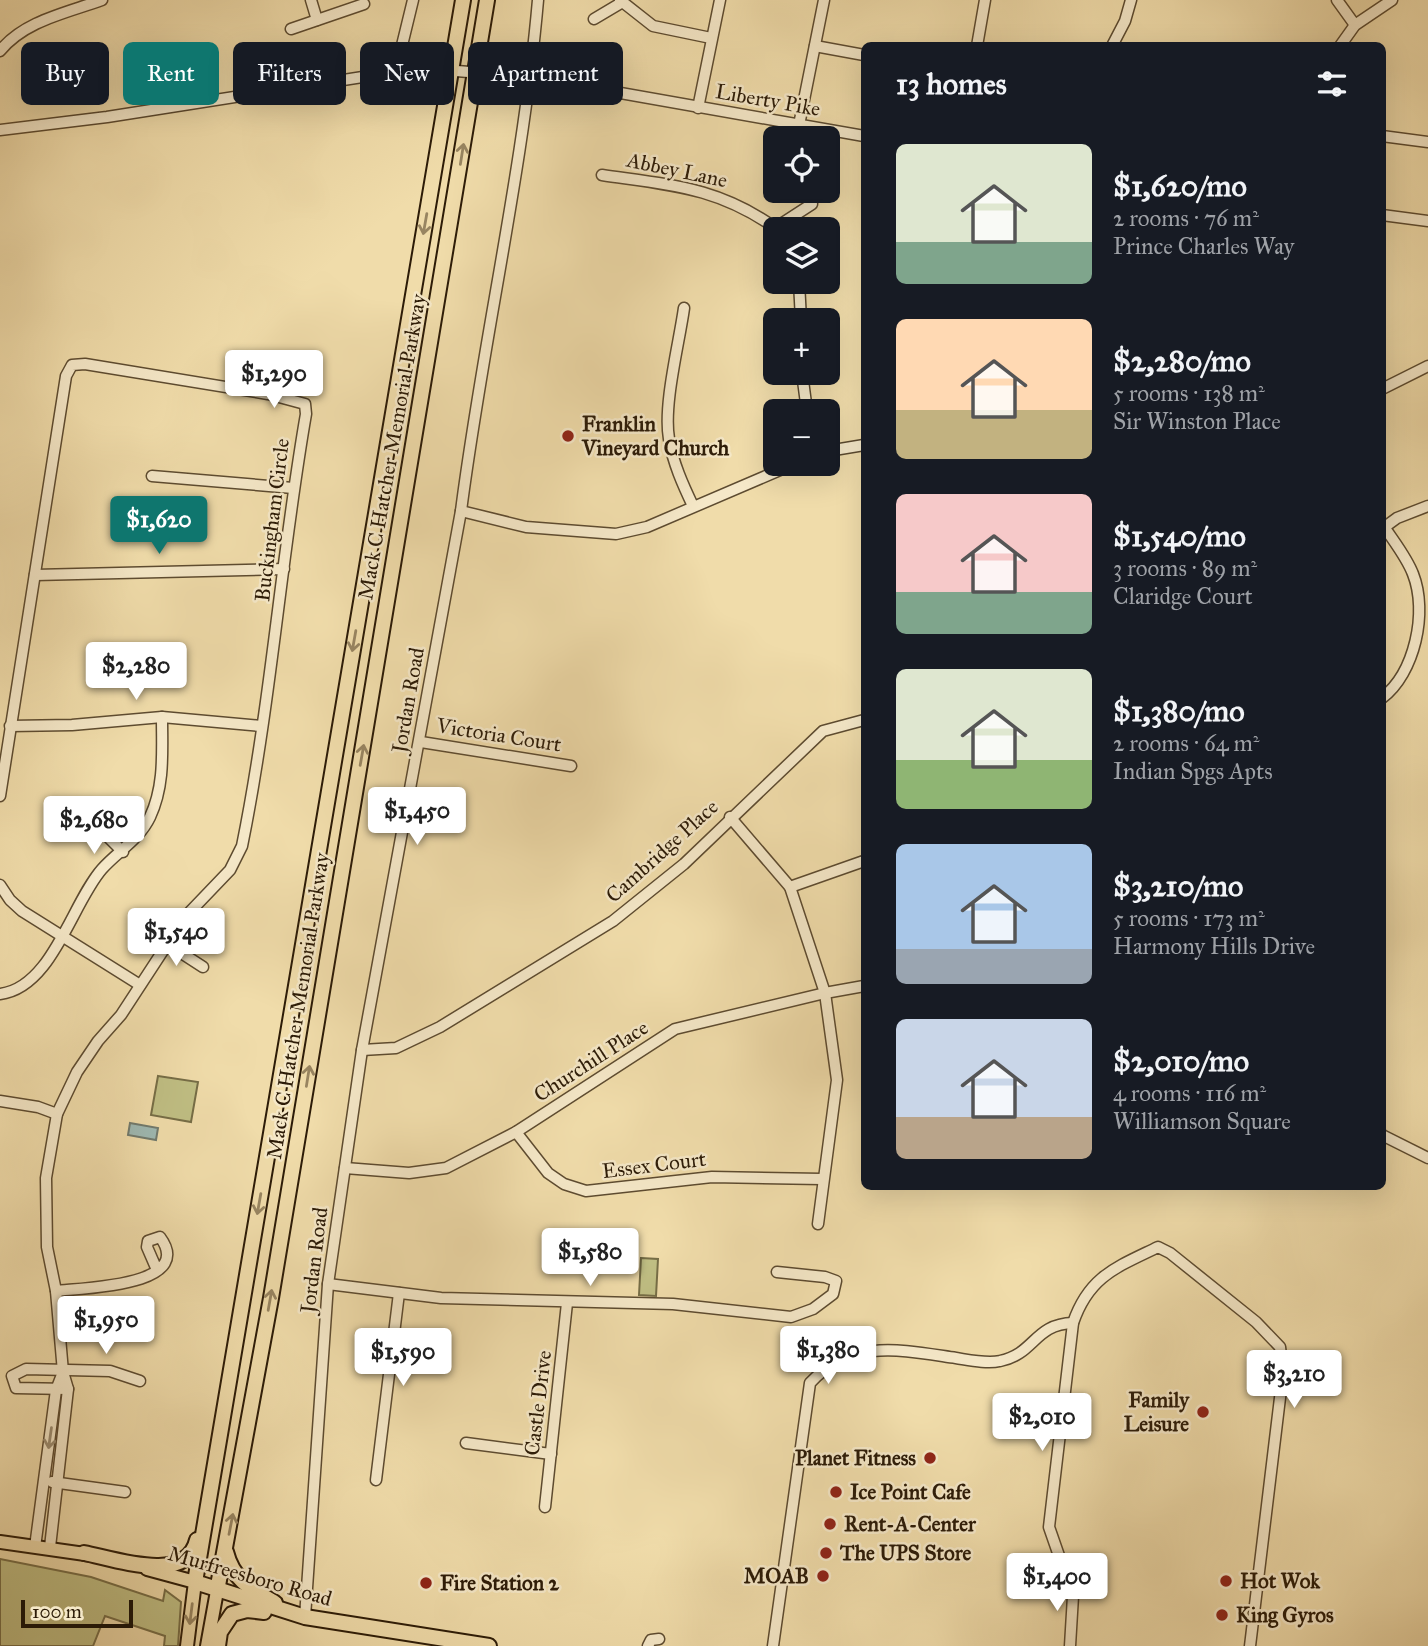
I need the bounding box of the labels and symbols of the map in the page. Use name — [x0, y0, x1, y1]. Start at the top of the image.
street label: Liberty Pike — [714, 78, 823, 122]
one-way arrow — [456, 143, 469, 166]
street label: Abbey Lane — [623, 146, 730, 193]
one-way arrow — [418, 212, 431, 235]
street label: Mack C Hatcher Memorial Parkway — [352, 291, 432, 602]
pin: $1,290 — [217, 350, 331, 410]
place label: Franklin Vineyard Church — [581, 411, 730, 461]
marker: Franklin Vineyard Church — [560, 428, 576, 444]
street label: Buckingham Circle — [249, 437, 295, 603]
pin: $1,620 — [102, 496, 216, 556]
one-way arrow — [347, 629, 361, 652]
pin: $2,280 — [79, 642, 193, 702]
street label: Jordan Road — [386, 645, 430, 757]
street label: Victoria Court — [434, 712, 564, 758]
one-way arrow — [356, 744, 369, 767]
pin: $1,450 — [360, 788, 474, 847]
street label: Cambridge Place — [600, 794, 724, 908]
pin: $2,680 — [37, 796, 151, 856]
street label: Mack C Hatcher Memorial Parkway — [261, 850, 335, 1161]
pin: $1,540 — [119, 908, 233, 968]
street label: Churchill Place — [529, 1014, 653, 1108]
one-way arrow — [302, 1065, 315, 1088]
street label: Essex Court — [601, 1146, 708, 1184]
one-way arrow — [252, 1192, 265, 1215]
street label: Jordan Road — [294, 1205, 333, 1316]
pin: $1,580 — [533, 1228, 647, 1288]
one-way arrow — [264, 1289, 278, 1312]
pin: $1,950 — [49, 1296, 163, 1356]
pin: $1,380 — [771, 1326, 885, 1386]
pin: $1,590 — [346, 1328, 460, 1388]
street label: Castle Drive — [519, 1349, 557, 1457]
pin: $3,210 — [1237, 1350, 1351, 1410]
place label: Family Leisure — [1124, 1387, 1190, 1437]
pin: $2,010 — [985, 1394, 1099, 1453]
marker: Family Leisure — [1195, 1404, 1211, 1420]
one-way arrow — [43, 1426, 56, 1449]
place label: Planet Fitness — [795, 1445, 916, 1471]
marker: Planet Fitness — [922, 1450, 938, 1466]
place label: Ice Point Cafe — [850, 1479, 971, 1505]
marker: Ice Point Cafe — [828, 1484, 844, 1500]
place label: Rent-A-Center — [844, 1511, 977, 1537]
one-way arrow — [225, 1513, 239, 1536]
marker: Rent-A-Center — [822, 1516, 838, 1532]
street label: Murfreesboro Road — [165, 1540, 335, 1612]
place label: The UPS Store — [839, 1540, 971, 1566]
marker: The UPS Store — [818, 1545, 834, 1561]
pin: $1,400 — [1000, 1554, 1114, 1613]
place label: MOAB — [744, 1563, 809, 1589]
marker: MOAB — [815, 1568, 831, 1584]
place label: Hot Wok — [1240, 1568, 1321, 1594]
place label: Fire Station 2 — [440, 1570, 560, 1596]
marker: Hot Wok — [1218, 1573, 1234, 1589]
marker: Fire Station 2 — [418, 1575, 434, 1591]
scale bar — [21, 1597, 133, 1629]
one-way arrow — [184, 1602, 197, 1625]
place label: King Gyros — [1236, 1602, 1334, 1628]
marker: King Gyros — [1214, 1607, 1230, 1623]

